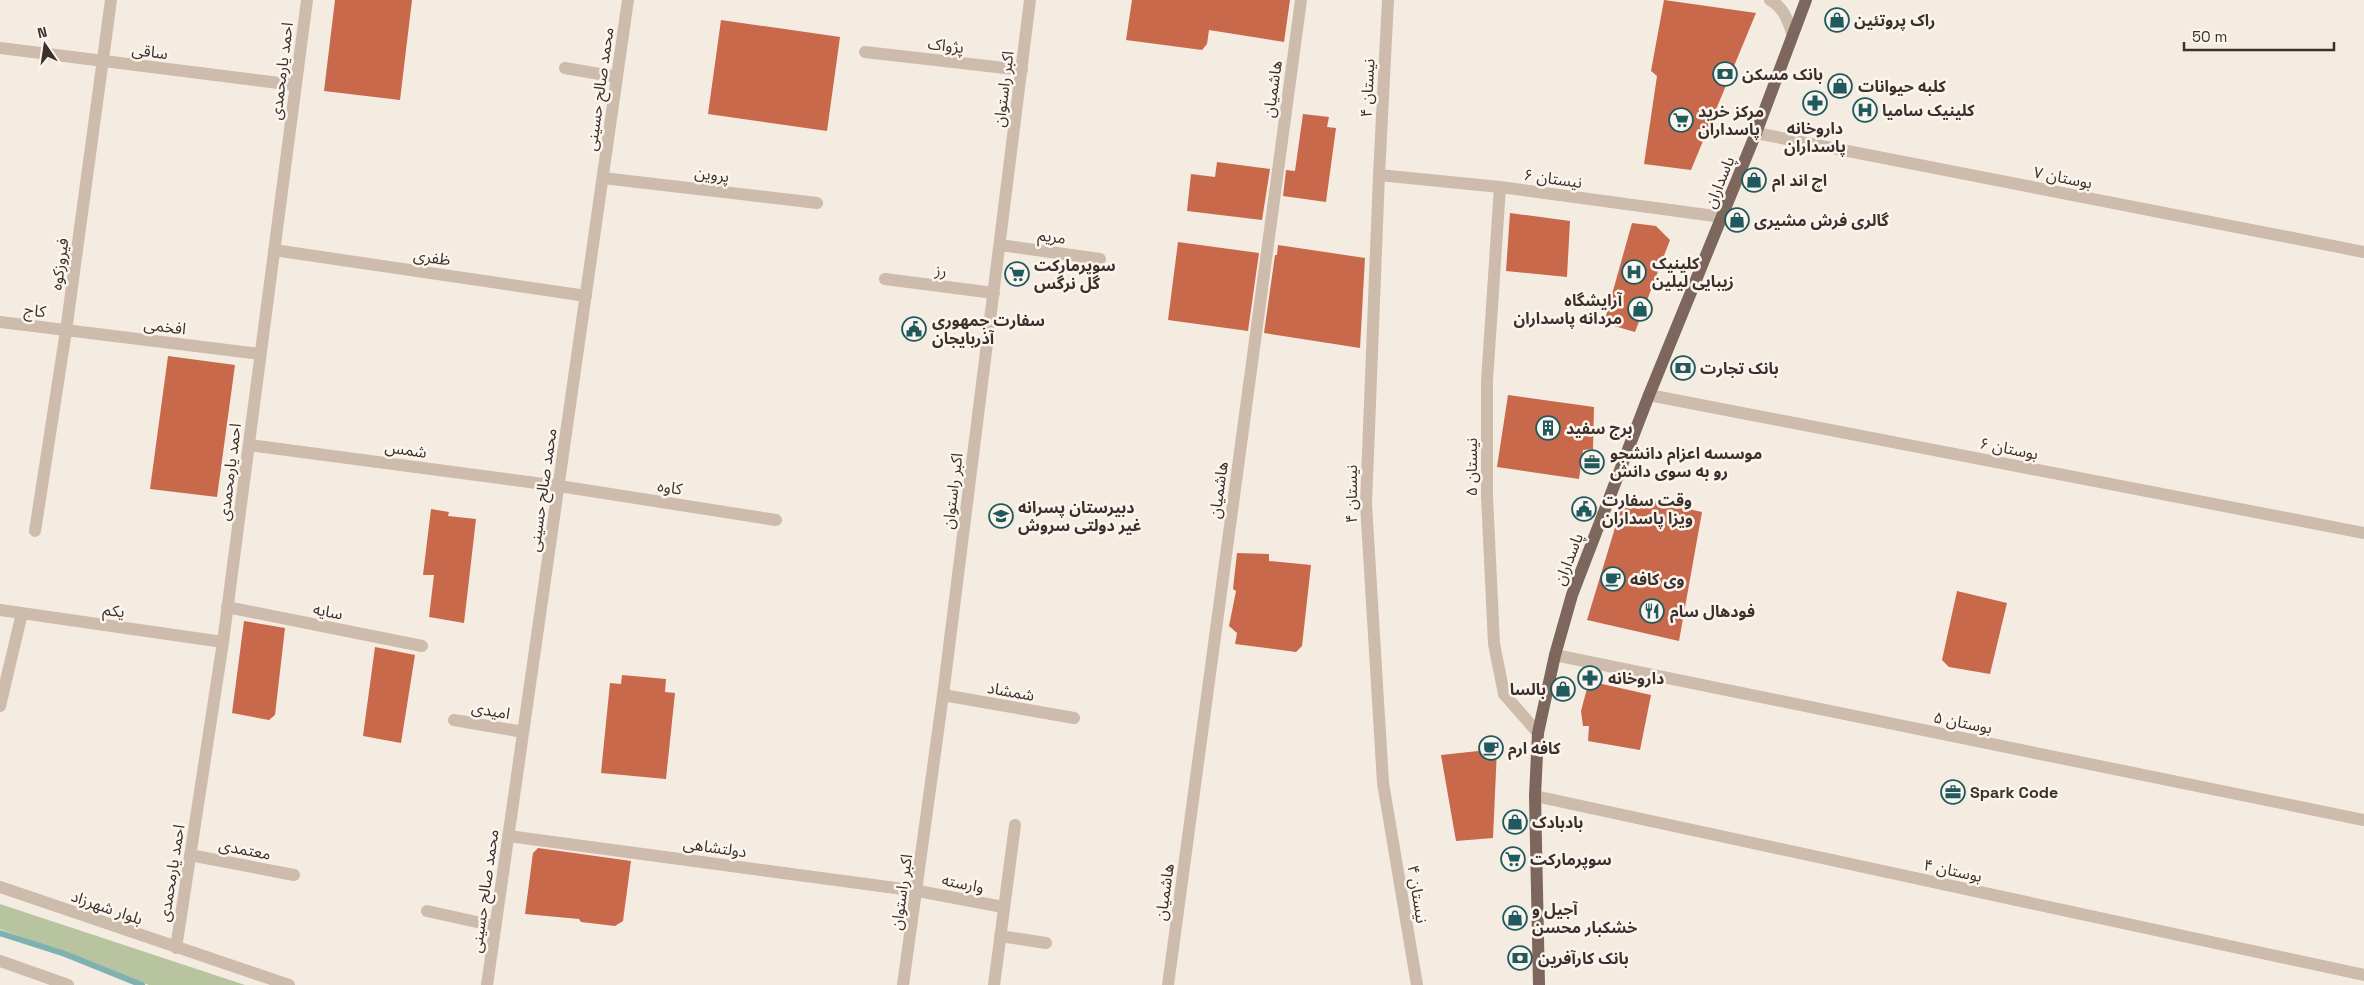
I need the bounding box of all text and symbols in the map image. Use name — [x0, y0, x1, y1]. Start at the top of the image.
shop icon: راک پروتئین — [1824, 7, 1850, 33]
place label: راک پروتئین — [1854, 10, 1935, 31]
north arrow — [20, 20, 70, 70]
scale bar — [2184, 20, 2334, 52]
street label: احمد یارمحمدی — [265, 21, 298, 121]
text: N — [35, 23, 49, 42]
street label: محمد صالح حسینی — [580, 26, 621, 152]
text: 50 m — [2192, 27, 2227, 46]
street label: پژواک — [927, 33, 965, 58]
street label: ساقی — [131, 39, 169, 64]
street label: اکبر راستوان — [988, 50, 1019, 128]
street label: نیستان ۴ — [1355, 58, 1380, 118]
street label: هاشمیان — [1258, 59, 1287, 119]
bank icon: بانک مسکن — [1712, 61, 1738, 87]
place label: بانک مسکن — [1742, 64, 1823, 85]
shop icon: کلبه حیوانات — [1827, 73, 1853, 99]
place label: کلبه حیوانات — [1858, 76, 1947, 97]
pharmacy icon: داروخانه پاسداران — [1802, 90, 1828, 116]
hospital icon: کلینیک سامیا — [1852, 97, 1878, 123]
place label: کلینیک سامیا — [1882, 100, 1975, 121]
place label: مرکز خرید پاسداران — [1698, 101, 1764, 140]
supermarket icon: مرکز خرید پاسداران — [1668, 107, 1694, 133]
place label: داروخانه پاسداران — [1784, 118, 1846, 157]
street label: پاسداران — [1700, 153, 1740, 211]
street label: پروین — [693, 162, 730, 187]
street label: بوستان ۷ — [2032, 162, 2094, 193]
street label: نیستان ۶ — [1522, 164, 1583, 193]
shop icon: اچ اند ام — [1741, 167, 1767, 193]
place label: اچ اند ام — [1772, 170, 1827, 192]
shop icon: گالری فرش مشیری — [1724, 207, 1750, 233]
place label: گالری فرش مشیری — [1754, 210, 1890, 231]
street label: مریم — [1036, 224, 1067, 251]
street label: فیروزکوه — [45, 237, 74, 292]
street label: ظفری — [412, 245, 452, 271]
place label: کلینیک زیبایی لیلین — [1652, 253, 1734, 292]
place label: سوپرمارکت گل نرگس — [1034, 255, 1116, 294]
street label: رز — [933, 259, 948, 282]
hospital icon: کلینیک زیبایی لیلین — [1621, 259, 1647, 285]
supermarket icon: سوپرمارکت گل نرگس — [1004, 261, 1030, 287]
place label: آرایشگاه مردانه پاسداران — [1513, 290, 1623, 329]
shop icon: آرایشگاه مردانه پاسداران — [1627, 296, 1653, 322]
street label: کاج — [23, 299, 47, 324]
place label: سفارت جمهوری آذربایجان — [932, 310, 1045, 349]
street label: افخمی — [143, 314, 187, 339]
public building icon: سفارت جمهوری آذربایجان — [901, 316, 927, 342]
bank icon: بانک تجارت — [1670, 355, 1696, 381]
place label: بانک تجارت — [1700, 358, 1779, 379]
building icon: برج سفید — [1535, 415, 1561, 441]
place label: برج سفید — [1566, 418, 1633, 440]
street label: احمد یارمحمدی — [213, 422, 246, 522]
street label: محمد صالح حسینی — [523, 427, 564, 553]
street label: بوستان ۶ — [1978, 433, 2040, 464]
street label: شمس — [384, 436, 428, 463]
street label: نیستان ۵ — [1461, 438, 1482, 496]
place label: موسسه اعزام دانشجو رو به سوی دانش — [1610, 443, 1762, 482]
office icon: موسسه اعزام دانشجو رو به سوی دانش — [1579, 449, 1605, 475]
street label: اکبر راستوان — [937, 452, 968, 530]
street label: هاشمیان — [1204, 460, 1233, 520]
street label: نیستان ۴ — [1341, 465, 1362, 523]
street label: کاوه — [656, 475, 684, 500]
place label: وقت سفارت ویزا پاسداران — [1602, 490, 1693, 529]
public building icon: وقت سفارت ویزا پاسداران — [1571, 496, 1597, 522]
place label: دبیرستان پسرانه غیر دولتی سروش — [1018, 497, 1141, 536]
school or university icon: دبیرستان پسرانه غیر دولتی سروش — [988, 503, 1014, 529]
street label: پاسداران — [1549, 530, 1588, 588]
cafe icon: وی کافه — [1600, 566, 1626, 592]
place label: وی کافه — [1630, 569, 1685, 590]
street label: سایه — [311, 598, 345, 625]
restaurant icon: فودهال سام — [1639, 598, 1665, 624]
street label: یکم — [101, 599, 126, 624]
place label: فودهال سام — [1670, 601, 1755, 623]
pharmacy icon: داروخانه — [1577, 665, 1603, 691]
place label: داروخانه — [1608, 668, 1664, 689]
shop icon: بالسا — [1550, 676, 1576, 702]
street label: شمشاد — [986, 677, 1036, 706]
place label: بالسا — [1510, 679, 1546, 700]
street label: امیدی — [470, 697, 512, 724]
street label: بوستان ۵ — [1932, 707, 1994, 738]
cafe icon: کافه ارم — [1478, 735, 1504, 761]
place label: کافه ارم — [1508, 738, 1561, 760]
office icon: Spark Code — [1940, 779, 1966, 805]
place label: Spark Code — [1970, 782, 2058, 803]
shop icon: بادبادک — [1502, 809, 1528, 835]
place label: بادبادک — [1532, 812, 1583, 833]
street label: احمد یارمحمدی — [153, 823, 190, 923]
street label: محمد صالح حسینی — [465, 828, 506, 954]
street label: دولتشاهی — [682, 833, 748, 862]
street label: معتمدی — [217, 834, 273, 865]
supermarket icon: سوپرمارکت — [1500, 846, 1526, 872]
place label: سوپرمارکت — [1530, 849, 1612, 870]
street label: اکبر راستوان — [886, 853, 917, 931]
street label: بوستان ۴ — [1922, 854, 1984, 887]
street label: هاشمیان — [1150, 862, 1179, 922]
street label: نیستان ۴ — [1403, 863, 1432, 925]
street label: وارسته — [940, 869, 986, 898]
street label: بلوار شهرزاد — [68, 885, 145, 930]
place label: آجیل و خشکبار محسن — [1532, 899, 1637, 938]
shop icon: آجیل و خشکبار محسن — [1502, 905, 1528, 931]
bank icon: بانک کارآفرین — [1507, 945, 1533, 971]
place label: بانک کارآفرین — [1538, 948, 1629, 969]

